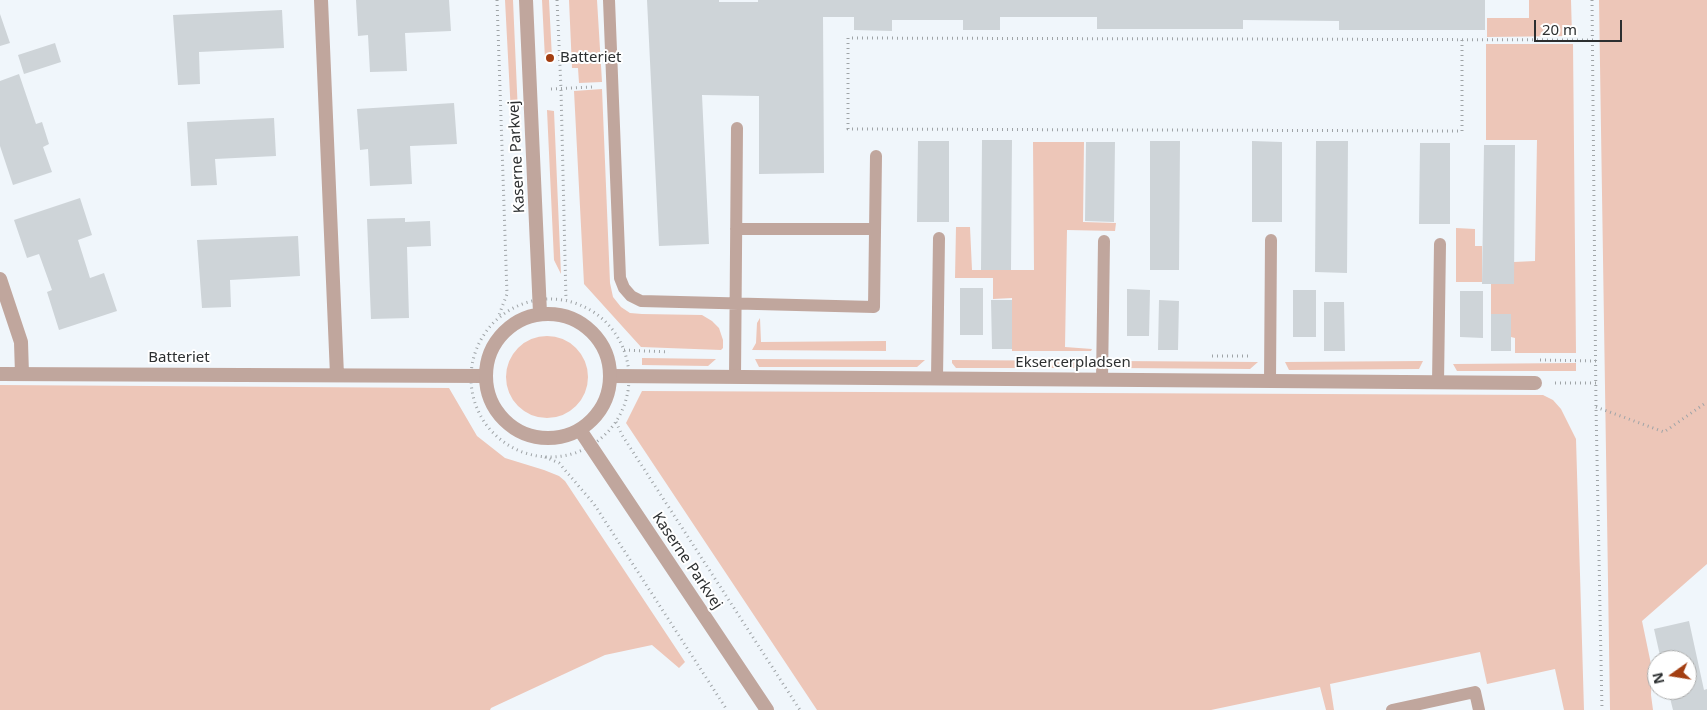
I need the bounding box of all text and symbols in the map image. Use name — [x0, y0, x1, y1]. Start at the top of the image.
scale bar — [1537, 10, 1624, 42]
text: 20 m — [1542, 19, 1577, 39]
place label: Batteriet — [560, 49, 621, 67]
marker: Batteriet — [544, 52, 556, 64]
street label: Kaserne Parkvej — [505, 100, 529, 214]
street label: Batteriet — [148, 349, 210, 367]
street label: Eksercerpladsen — [1015, 354, 1131, 372]
street label: Kaserne Parkvej — [648, 509, 726, 613]
north arrow — [1647, 650, 1697, 700]
text: N — [1647, 671, 1668, 686]

